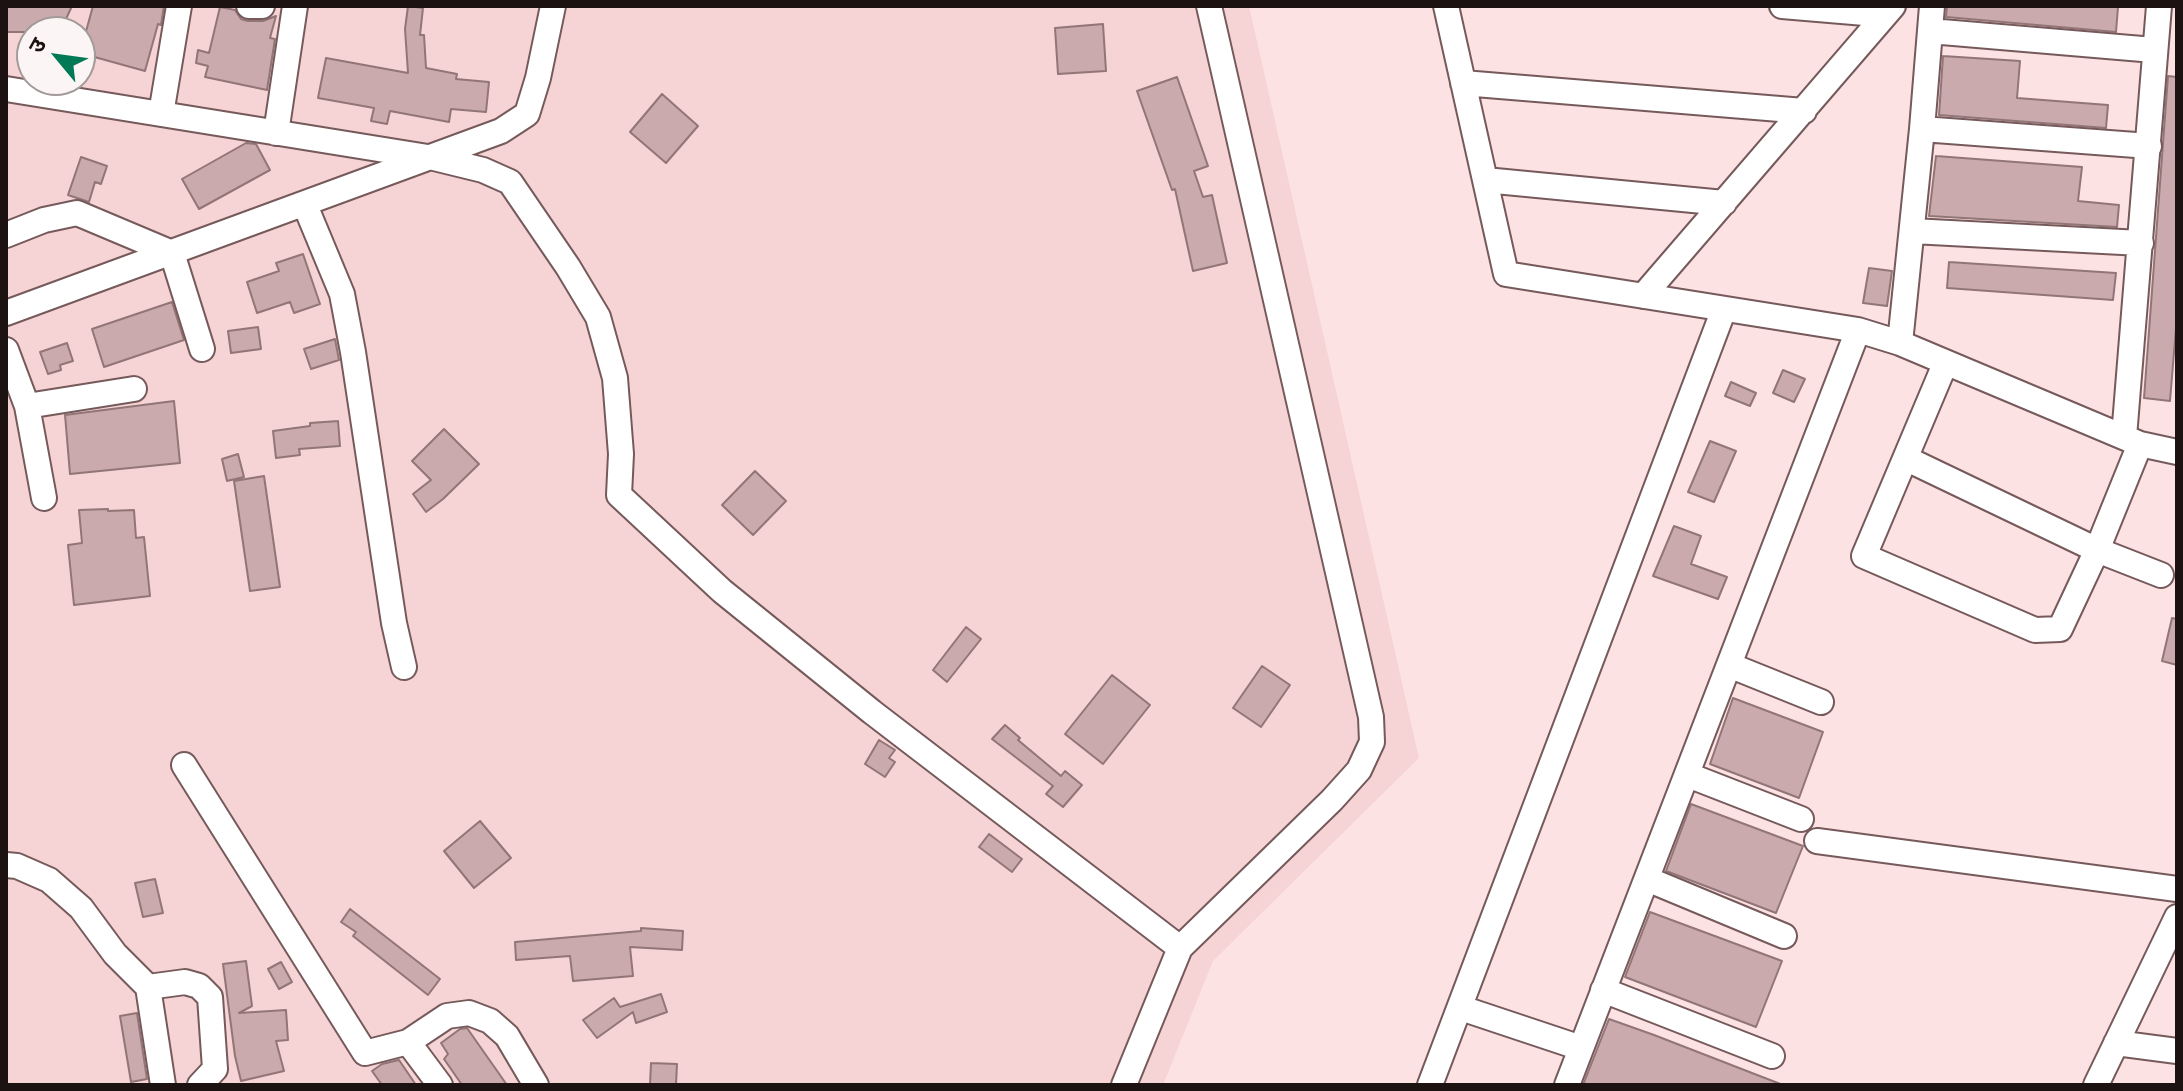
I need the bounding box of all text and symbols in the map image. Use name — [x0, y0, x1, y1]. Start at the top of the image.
north arrow — [16, 16, 96, 96]
text: उ — [21, 32, 53, 58]

